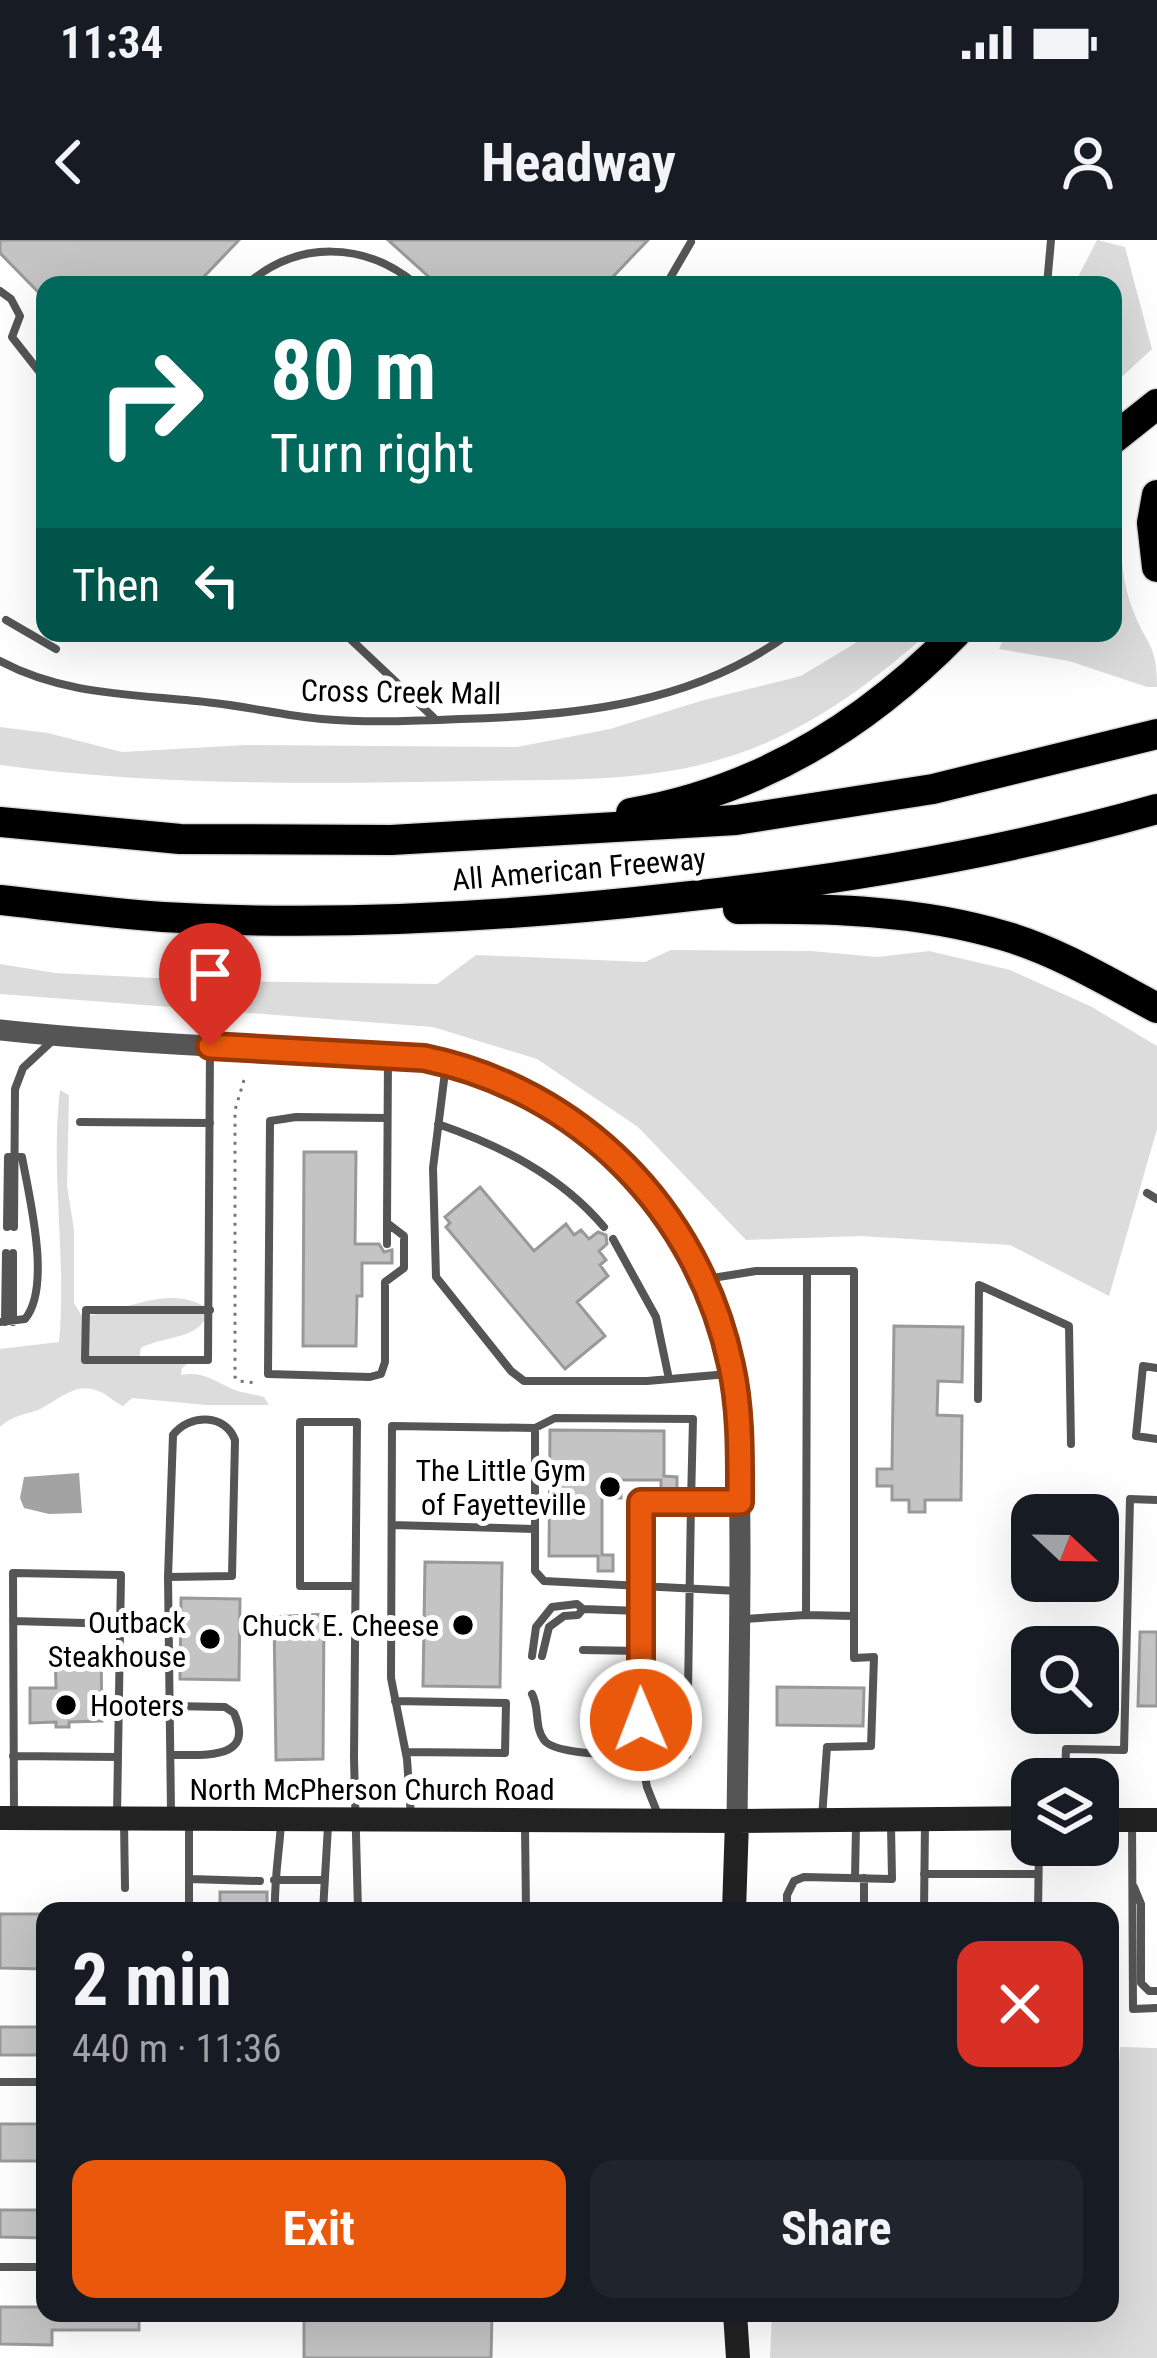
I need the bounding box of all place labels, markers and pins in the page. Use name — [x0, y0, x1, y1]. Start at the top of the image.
pin — [159, 923, 261, 1046]
place label: The Little Gym of Fayetteville — [415, 1453, 586, 1522]
marker: The Little Gym of Fayetteville — [597, 1474, 623, 1500]
place label: Outback Steakhouse — [48, 1605, 186, 1674]
place label: Chuck E. Cheese — [242, 1608, 439, 1643]
marker: Chuck E. Cheese — [450, 1612, 476, 1638]
marker: Outback Steakhouse — [197, 1626, 223, 1652]
place label: Hooters — [90, 1688, 184, 1723]
marker: Hooters — [53, 1692, 79, 1718]

